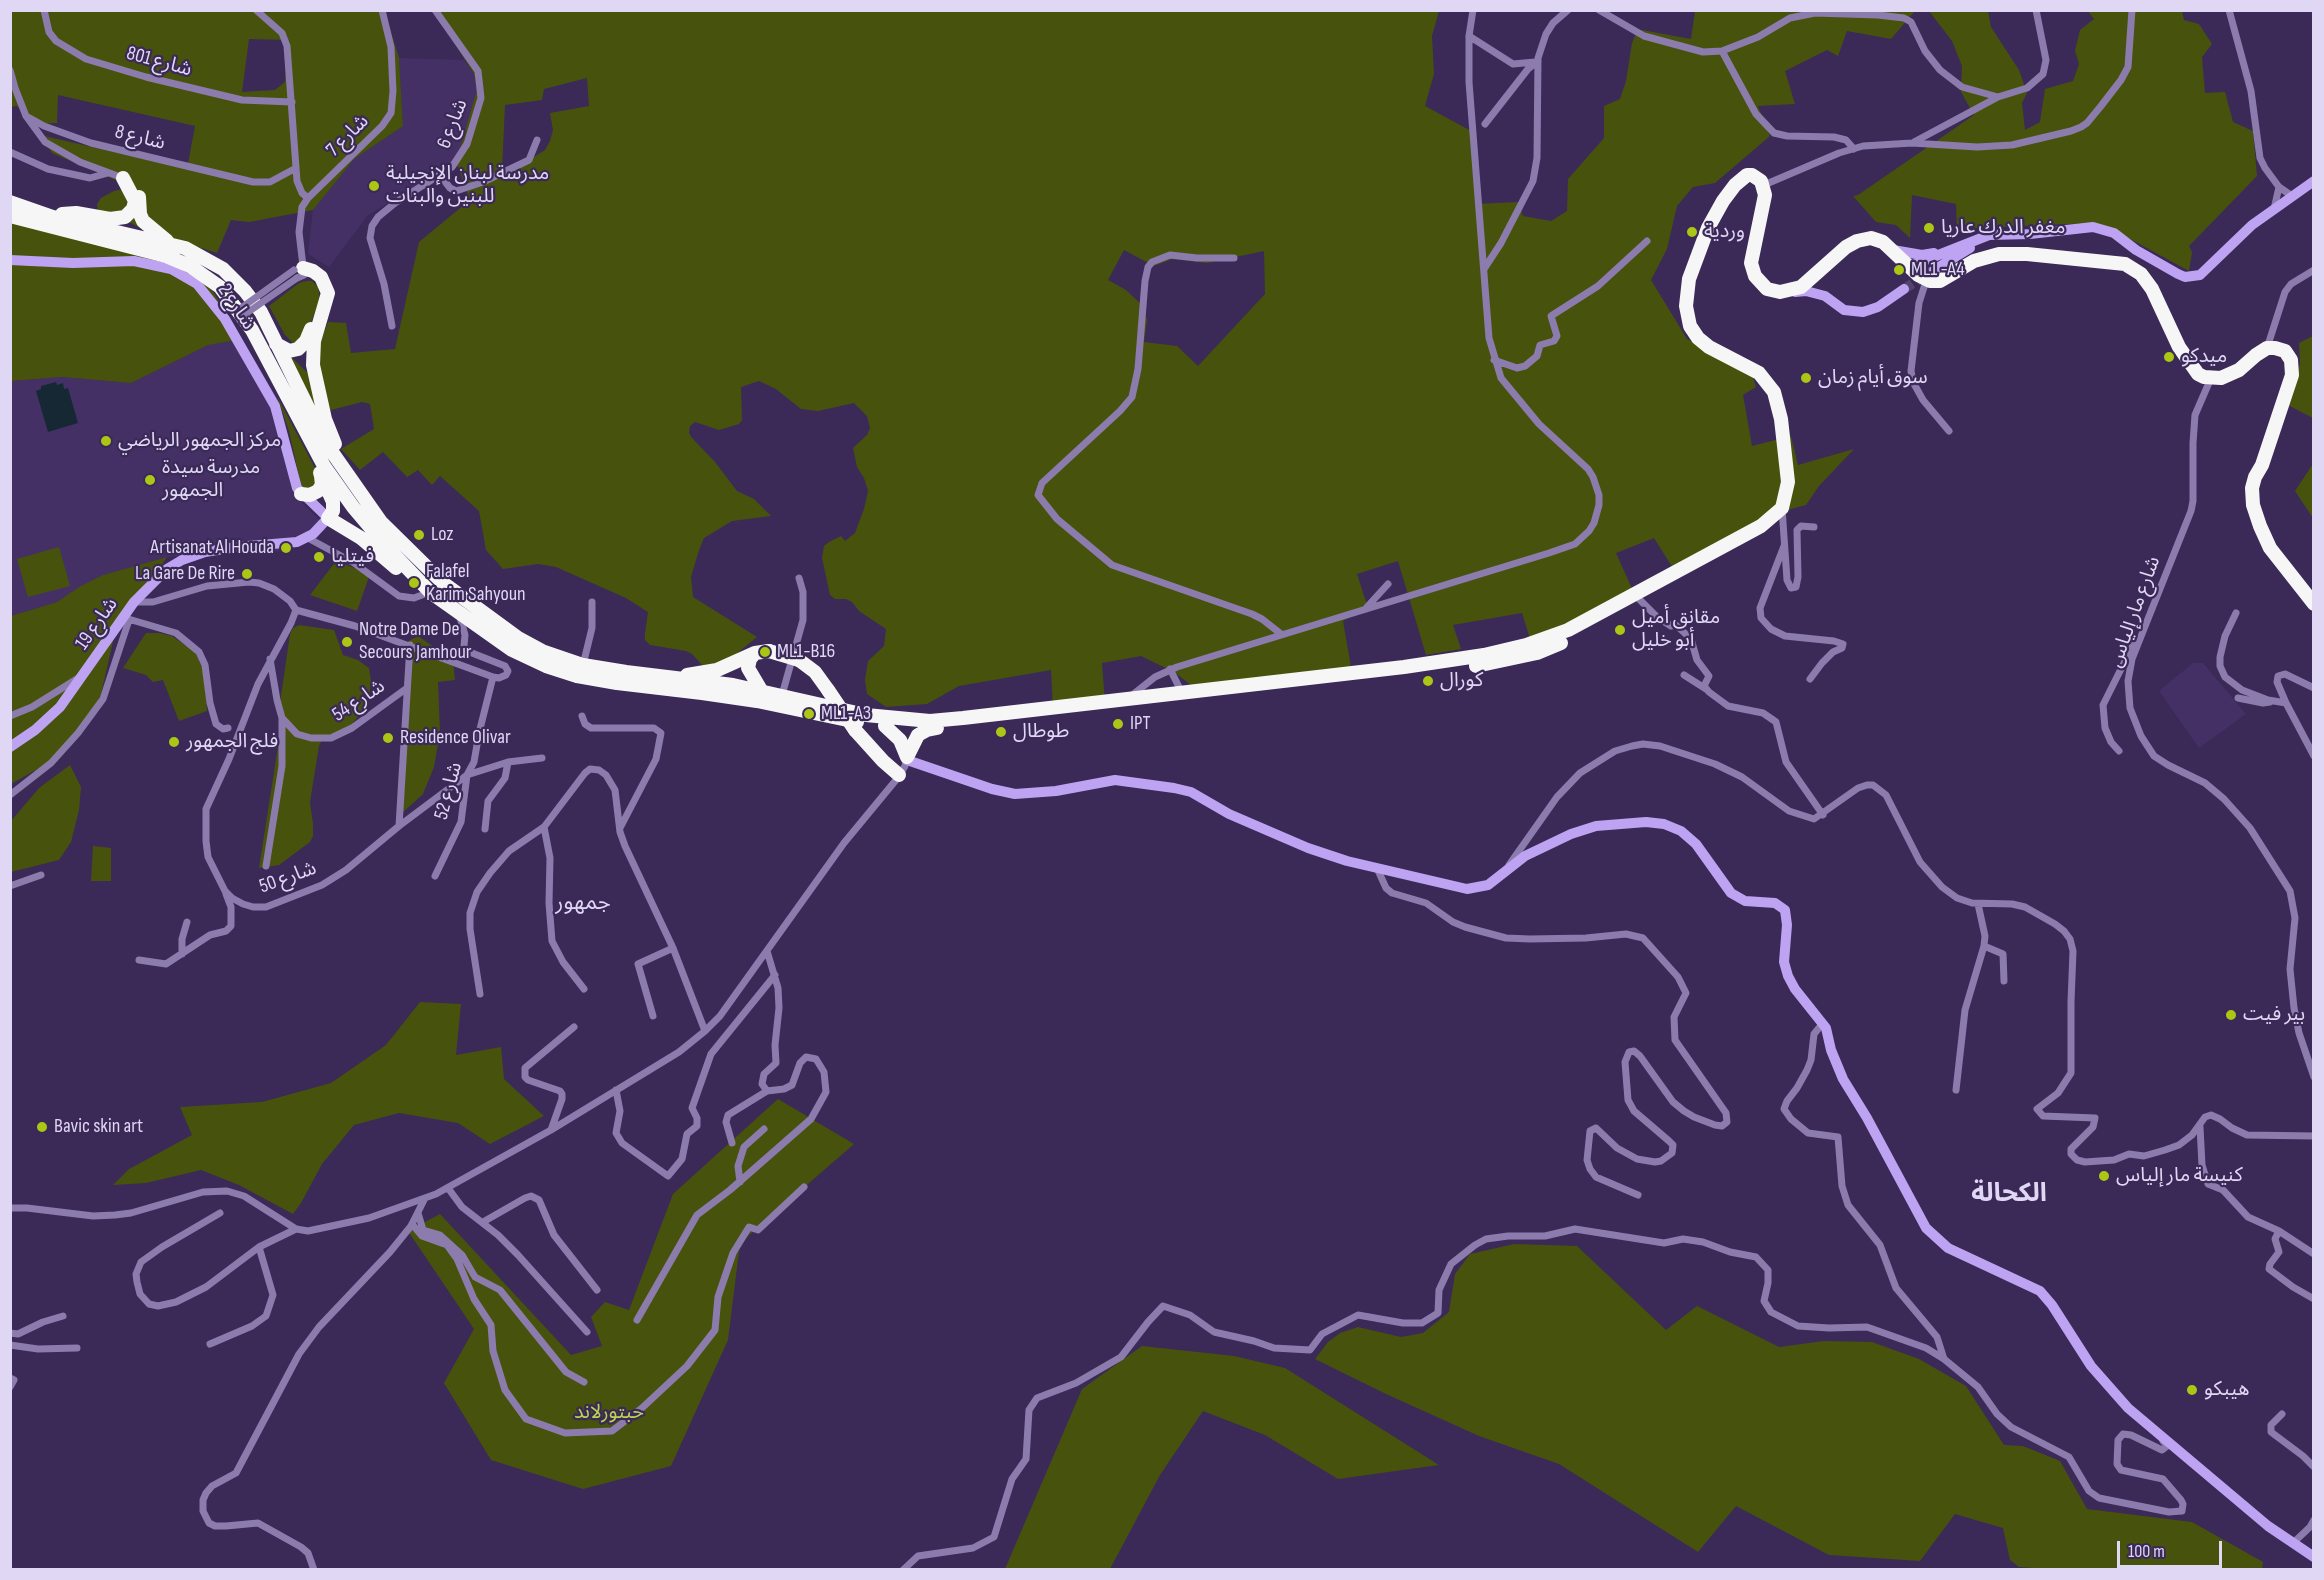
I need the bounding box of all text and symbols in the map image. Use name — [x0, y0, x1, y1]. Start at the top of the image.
street label: شارع 801 — [124, 42, 194, 82]
street label: شارع 6 — [433, 96, 473, 152]
street label: شارع 7 — [322, 110, 374, 162]
street label: شارع 8 — [112, 120, 168, 156]
place label: مدرسة لبنان الإنجيلية للبنين والبنات — [386, 162, 549, 209]
marker: مدرسة لبنان الإنجيلية للبنين والبنات — [367, 179, 381, 193]
place label: مغفر الدرك عاريا — [1941, 216, 2066, 240]
place label: وردية — [1704, 220, 1745, 244]
marker: مغفر الدرك عاريا — [1922, 221, 1936, 235]
marker: وردية — [1685, 225, 1699, 239]
place label: ML1 -A4 — [1911, 258, 1965, 282]
marker: ML1 -A4 — [1892, 263, 1906, 277]
street label: شارع 2 — [212, 279, 260, 335]
place label: ميدكو — [2181, 345, 2227, 369]
marker: ميدكو — [2162, 350, 2176, 364]
place label: سوق أيام زمان — [1818, 366, 1928, 390]
marker: سوق أيام زمان — [1799, 371, 1813, 385]
place label: مركز الجمهور الرياضي — [118, 429, 281, 453]
marker: مركز الجمهور الرياضي — [99, 434, 113, 448]
place label: مدرسة سيدة الجمهور — [162, 456, 260, 503]
marker: مدرسة سيدة الجمهور — [143, 473, 157, 487]
place label: Loz — [431, 523, 453, 547]
marker: Loz — [412, 528, 426, 542]
place label: Artisanat Al Houda — [150, 536, 274, 560]
marker: Artisanat Al Houda — [279, 541, 293, 555]
place label: فيتليا — [331, 545, 374, 569]
marker: فيتليا — [312, 550, 326, 564]
street label: شارع مار إلياس — [2104, 553, 2166, 671]
place label: Falafel Karim Sahyoun — [426, 560, 526, 607]
place label: La Gare De Rire — [135, 562, 235, 586]
marker: La Gare De Rire — [240, 567, 254, 581]
marker: Falafel Karim Sahyoun — [407, 576, 421, 590]
street label: شارع 19 — [71, 593, 123, 655]
place label: مقانق أميل أبو خليل — [1632, 606, 1720, 653]
place label: Notre Dame De Secours Jamhour — [359, 618, 472, 665]
marker: مقانق أميل أبو خليل — [1613, 623, 1627, 637]
marker: Notre Dame De Secours Jamhour — [340, 635, 354, 649]
place label: ML1-B16 — [777, 640, 835, 664]
marker: ML1-B16 — [758, 645, 772, 659]
place label: كورال — [1440, 669, 1483, 693]
marker: كورال — [1421, 674, 1435, 688]
street label: شارع 54 — [328, 675, 390, 727]
place label: ML1-A3 — [821, 702, 871, 726]
marker: ML1-A3 — [802, 707, 816, 721]
place label: IPT — [1130, 712, 1151, 736]
marker: IPT — [1111, 717, 1125, 731]
place label: طوطال — [1013, 720, 1069, 744]
marker: طوطال — [994, 725, 1008, 739]
place label: Residence Olivar — [400, 726, 511, 750]
place label: فلج الجمهور — [186, 730, 278, 754]
marker: Residence Olivar — [381, 731, 395, 745]
marker: فلج الجمهور — [167, 735, 181, 749]
street label: شارع 52 — [430, 760, 468, 822]
street label: شارع 50 — [256, 857, 320, 899]
district label: جمهور — [555, 890, 611, 916]
place label: بير فيت — [2243, 1003, 2305, 1027]
marker: بير فيت — [2224, 1008, 2238, 1022]
place label: Bavic skin art — [54, 1115, 143, 1139]
marker: Bavic skin art — [35, 1120, 49, 1134]
place label: كنيسة مار إلياس — [2116, 1164, 2243, 1188]
marker: كنيسة مار إلياس — [2097, 1169, 2111, 1183]
district label: الكحالة — [1971, 1178, 2047, 1210]
place label: هيبكو — [2204, 1378, 2249, 1402]
marker: هيبكو — [2185, 1383, 2199, 1397]
park label: حبتورلاند — [574, 1401, 644, 1425]
scale bar — [2120, 1529, 2225, 1567]
text: 100 m — [2128, 1541, 2165, 1562]

